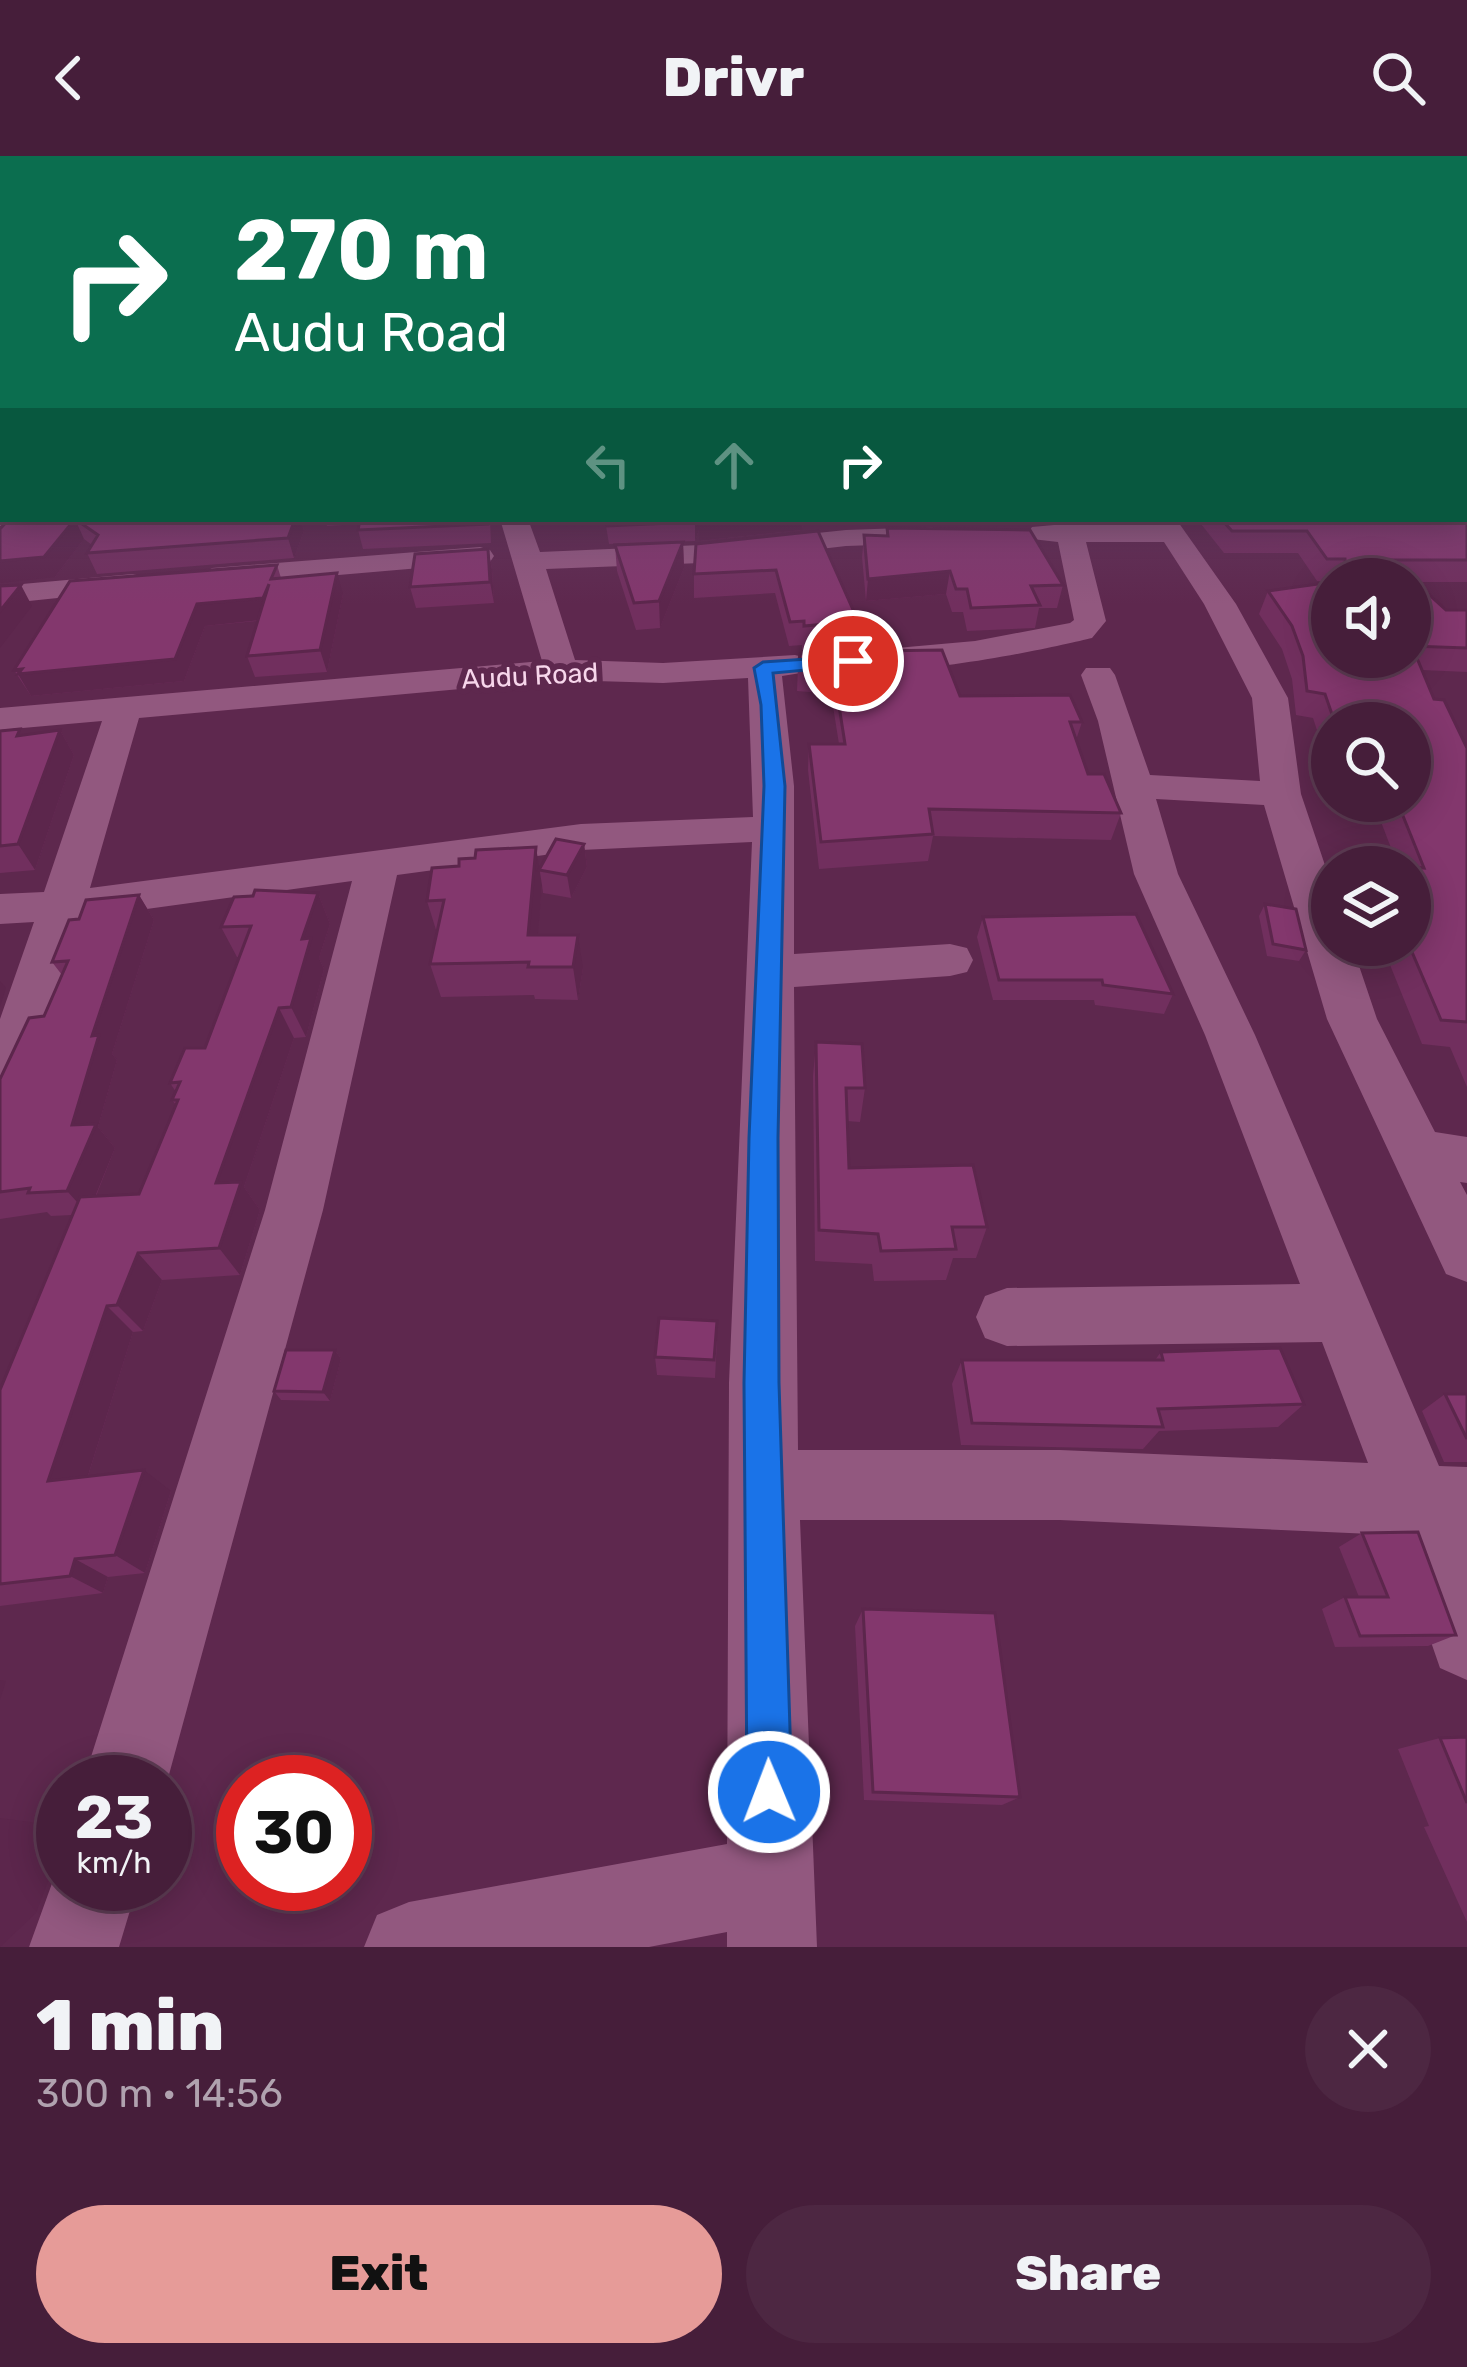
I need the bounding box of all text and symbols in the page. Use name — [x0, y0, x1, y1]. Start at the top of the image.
icon: back — [36, 45, 102, 111]
icon: search — [1365, 45, 1431, 111]
text: Drivr — [663, 46, 804, 110]
text: 270 m — [234, 200, 489, 300]
icon: right — [36, 204, 192, 360]
text: Audu Road — [234, 301, 508, 365]
icon: left — [575, 432, 641, 498]
icon: ahead — [701, 432, 767, 498]
icon: right — [827, 432, 893, 498]
map controls — [1311, 558, 1431, 966]
button: sound — [1311, 558, 1431, 678]
pin — [802, 610, 904, 712]
icon: arrive — [820, 628, 886, 694]
street label: Audu Road — [461, 656, 599, 696]
button: search — [1311, 702, 1431, 822]
button: layers — [1311, 846, 1431, 966]
position arrow — [706, 1729, 832, 1855]
speed limit sign: 30 — [216, 1755, 372, 1911]
text: 23 — [75, 1782, 153, 1853]
text: km/h — [77, 1845, 151, 1881]
text: 1 min — [36, 1983, 224, 2068]
button: close — [1305, 1986, 1431, 2112]
text: 300 m · 14:56 — [36, 2071, 283, 2117]
button: Exit — [36, 2205, 722, 2343]
button: Share — [746, 2205, 1431, 2343]

